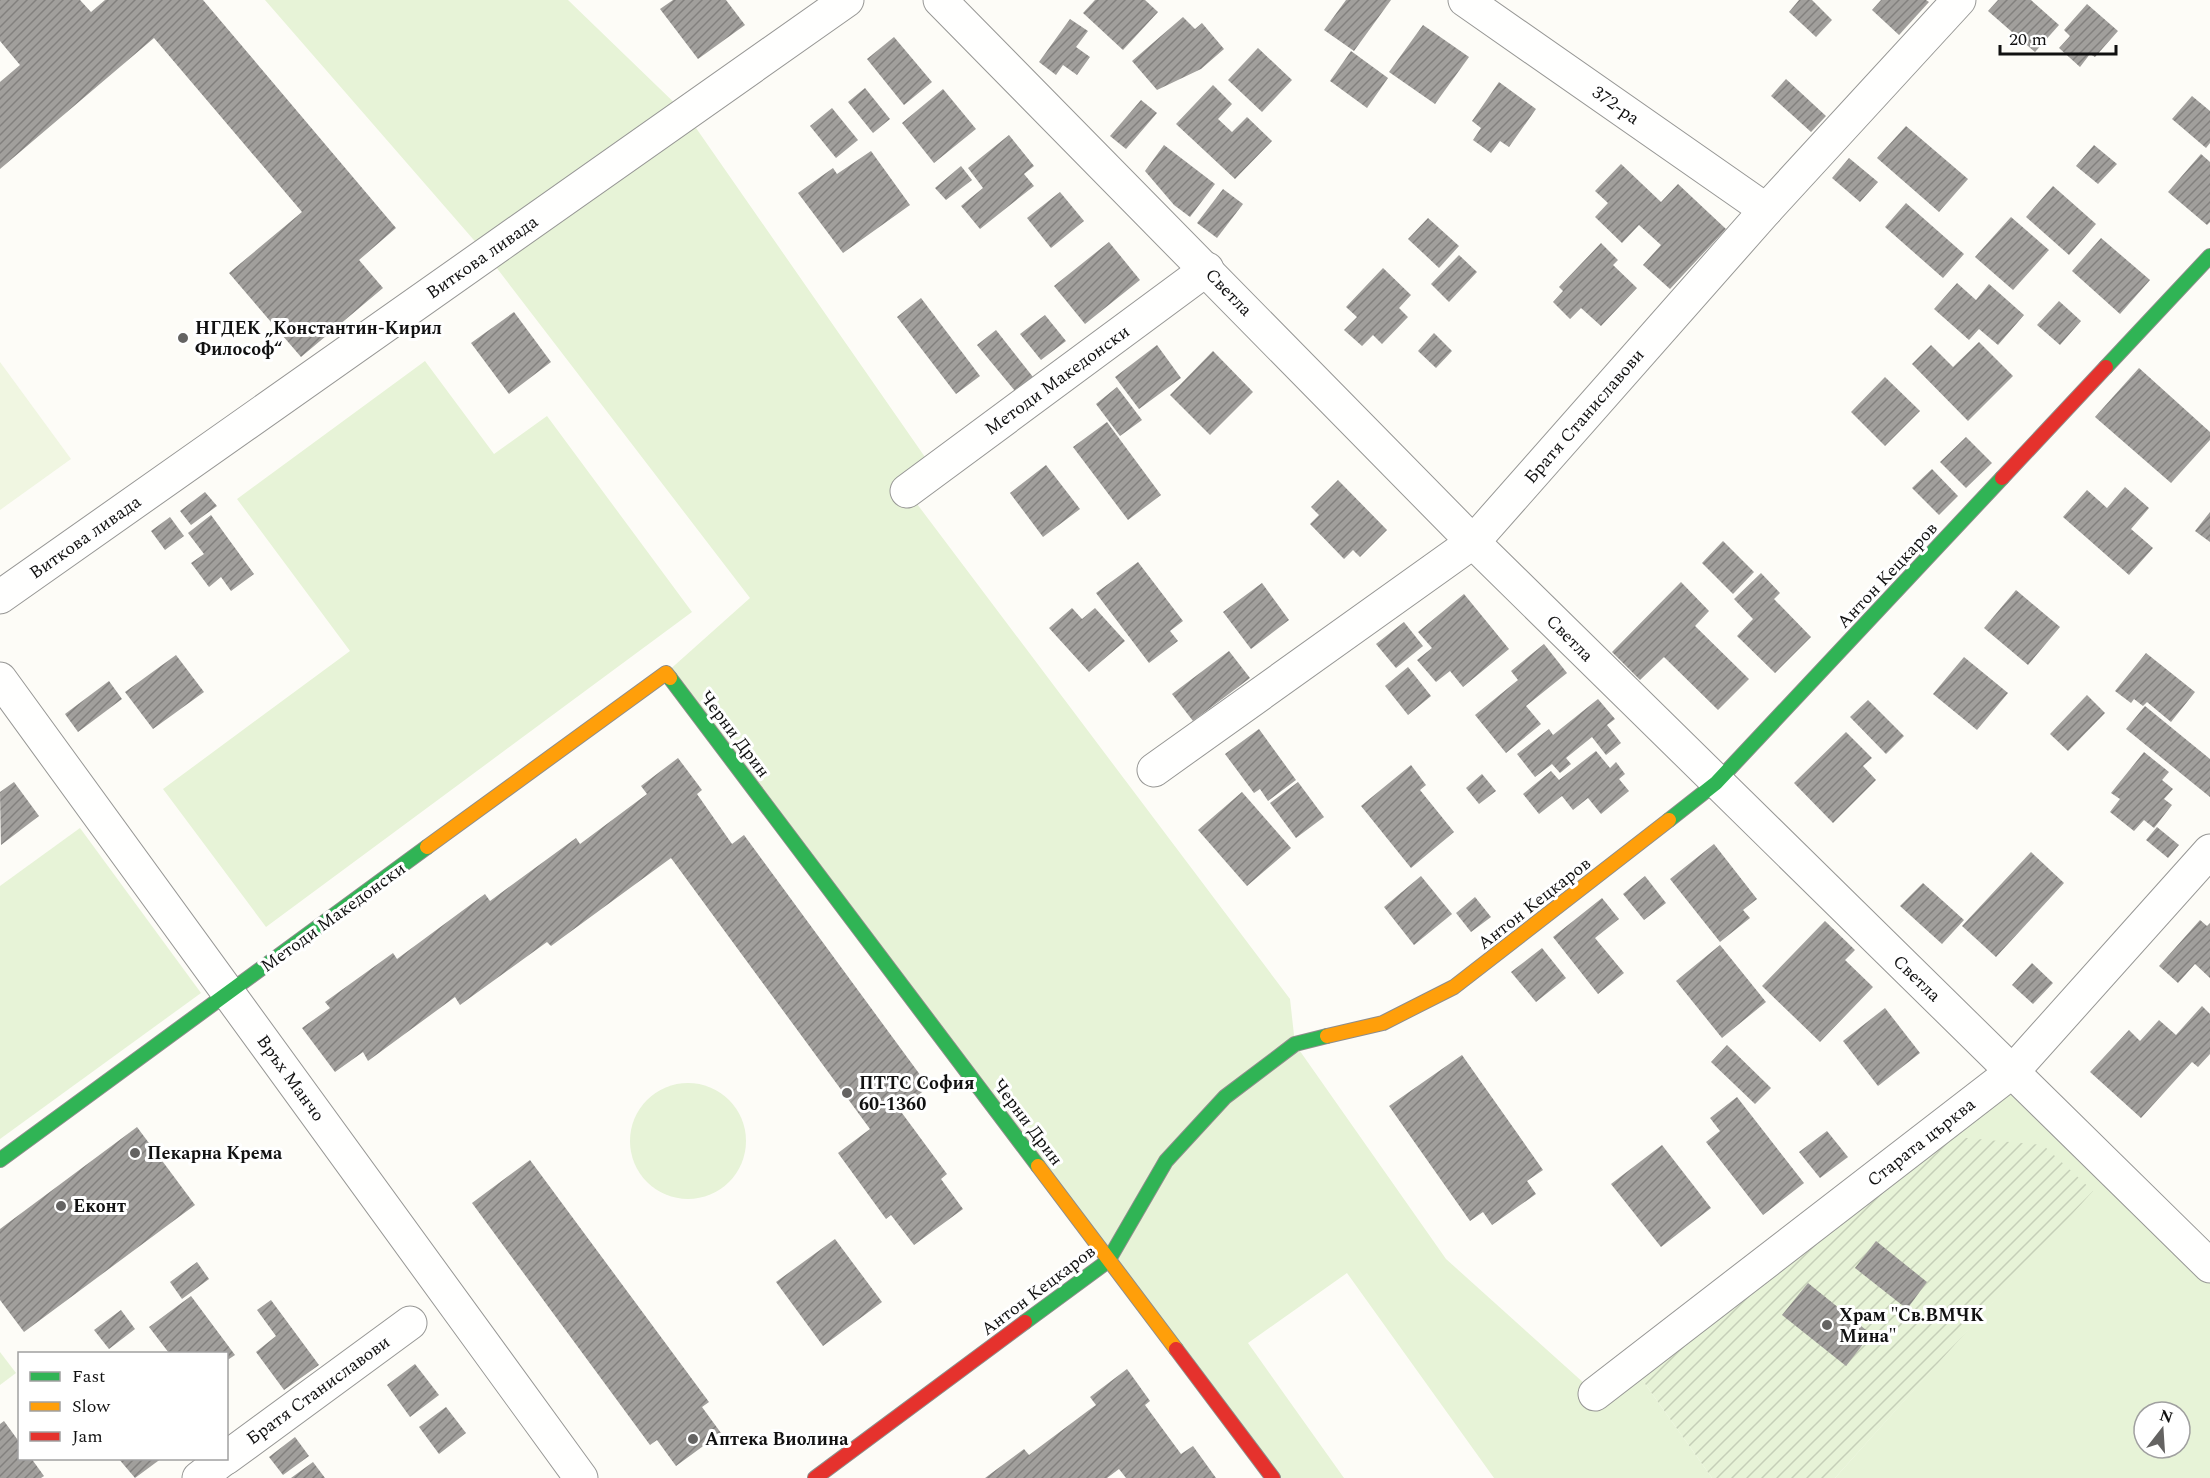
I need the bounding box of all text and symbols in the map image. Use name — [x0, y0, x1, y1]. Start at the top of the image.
scale bar — [2000, 18, 2116, 56]
text: 20 m — [2009, 26, 2047, 53]
street label: 372-ра — [1586, 79, 1645, 132]
street label: Виткова ливада — [421, 209, 544, 306]
street label: Светла — [1199, 262, 1259, 323]
place label: НГДЕК „Константин-Кирил Философ“ — [195, 315, 442, 363]
street label: Методи Македонски — [979, 318, 1135, 442]
marker: НГДЕК „Константин-Кирил Философ“ — [176, 331, 190, 345]
street label: Братя Станиславови — [1518, 343, 1651, 490]
street label: Виткова ливада — [24, 489, 147, 586]
street label: Антон Кецкаров — [1831, 516, 1944, 635]
street label: Светла — [1540, 608, 1600, 669]
street label: Черни Дрин — [693, 685, 776, 783]
street label: Антон Кецкаров — [1472, 850, 1597, 956]
street label: Методи Македонски — [255, 855, 411, 979]
street label: Светла — [1886, 948, 1947, 1008]
street label: Връх Манчо — [250, 1029, 331, 1127]
place label: ПТТС София 60-1360 — [859, 1070, 975, 1118]
street label: Черни Дрин — [986, 1073, 1069, 1171]
marker: ПТТС София 60-1360 — [840, 1086, 854, 1100]
street label: Старата църква — [1861, 1091, 1982, 1193]
place label: Пекарна Крема — [147, 1140, 283, 1167]
marker: Пекарна Крема — [128, 1146, 142, 1160]
place label: Еконт — [73, 1193, 126, 1220]
marker: Еконт — [54, 1199, 68, 1213]
street label: Антон Кецкаров — [975, 1238, 1101, 1343]
place label: Храм "Св.ВМЧК Мина" — [1839, 1302, 1984, 1350]
marker: Храм "Св.ВМЧК Мина" — [1820, 1318, 1834, 1332]
street label: Братя Станиславови — [241, 1329, 396, 1452]
legend — [18, 1352, 228, 1460]
text: Fast — [72, 1363, 105, 1390]
text: Slow — [72, 1393, 111, 1420]
north arrow — [2132, 1400, 2192, 1460]
text: N — [2156, 1403, 2176, 1430]
text: Jam — [72, 1423, 103, 1450]
place label: Аптека Виолина — [705, 1426, 849, 1453]
marker: Аптека Виолина — [686, 1432, 700, 1446]

